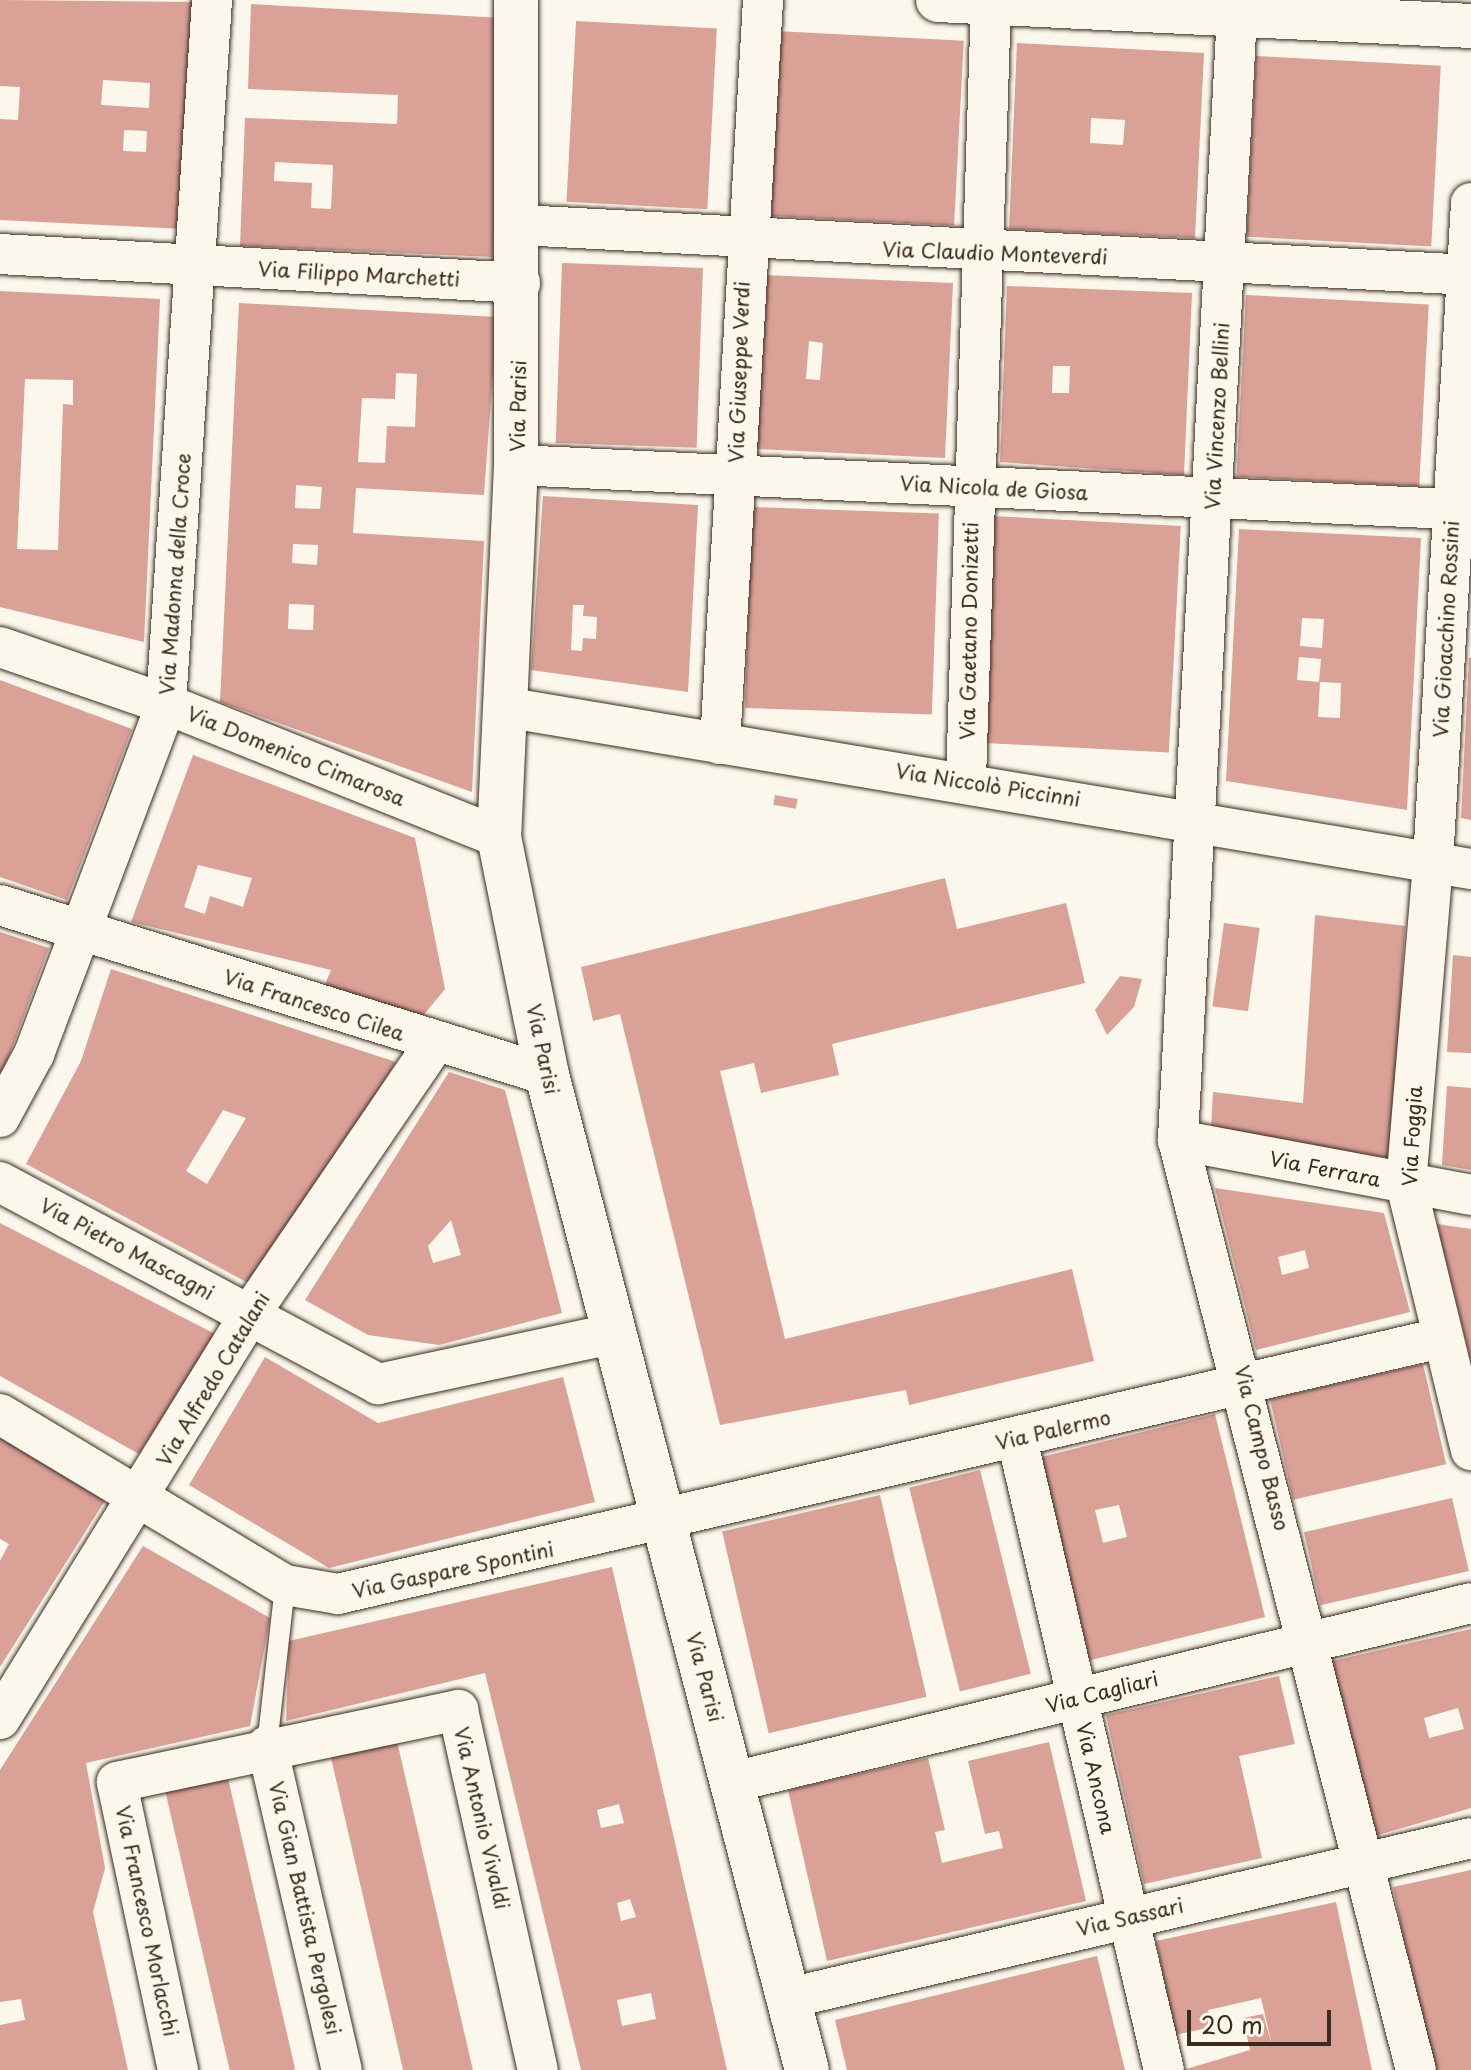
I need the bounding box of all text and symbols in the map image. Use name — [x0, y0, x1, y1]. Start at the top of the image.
street label: Via Claudio Monteverdi — [882, 237, 1108, 269]
street label: Via Filippo Marchetti — [257, 257, 461, 291]
street label: Via Giuseppe Verdi — [724, 281, 754, 463]
street label: Via Vincenzo Bellini — [1200, 322, 1234, 510]
street label: Via Parisi — [505, 360, 531, 452]
street label: Via Madonna della Croce — [155, 453, 195, 695]
street label: Via Nicola de Giosa — [899, 471, 1089, 505]
street label: Via Gioacchino Rossini — [1428, 520, 1464, 738]
street label: Via Gaetano Donizetti — [955, 522, 983, 740]
street label: Via Domenico Cimarosa — [183, 701, 409, 811]
street label: Via Niccolò Piccinni — [894, 759, 1082, 811]
street label: Via Francesco Cilea — [220, 964, 408, 1046]
street label: Via Parisi — [522, 1002, 564, 1096]
street label: Via Foggia — [1397, 1085, 1427, 1187]
street label: Via Ferrara — [1268, 1147, 1382, 1191]
street label: Via Pietro Mascagni — [36, 1193, 218, 1305]
street label: Via Alfredo Catalani — [152, 1288, 274, 1470]
street label: Via Campo Basso — [1230, 1363, 1294, 1533]
street label: Via Palermo — [993, 1405, 1113, 1455]
street label: Via Gaspare Spontini — [350, 1537, 556, 1603]
street label: Via Parisi — [682, 1630, 728, 1724]
street label: Via Cagliari — [1043, 1666, 1161, 1718]
street label: Via Ancona — [1072, 1721, 1120, 1835]
street label: Via Antonio Vivaldi — [449, 1725, 515, 1911]
street label: Via Gian Battista Pergolesi — [264, 1780, 346, 2036]
street label: Via Francesco Morlacchi — [111, 1804, 183, 2038]
street label: Via Sassari — [1074, 1893, 1186, 1941]
scale bar — [1191, 1994, 1335, 2044]
text: 20 m — [1201, 2006, 1263, 2042]

